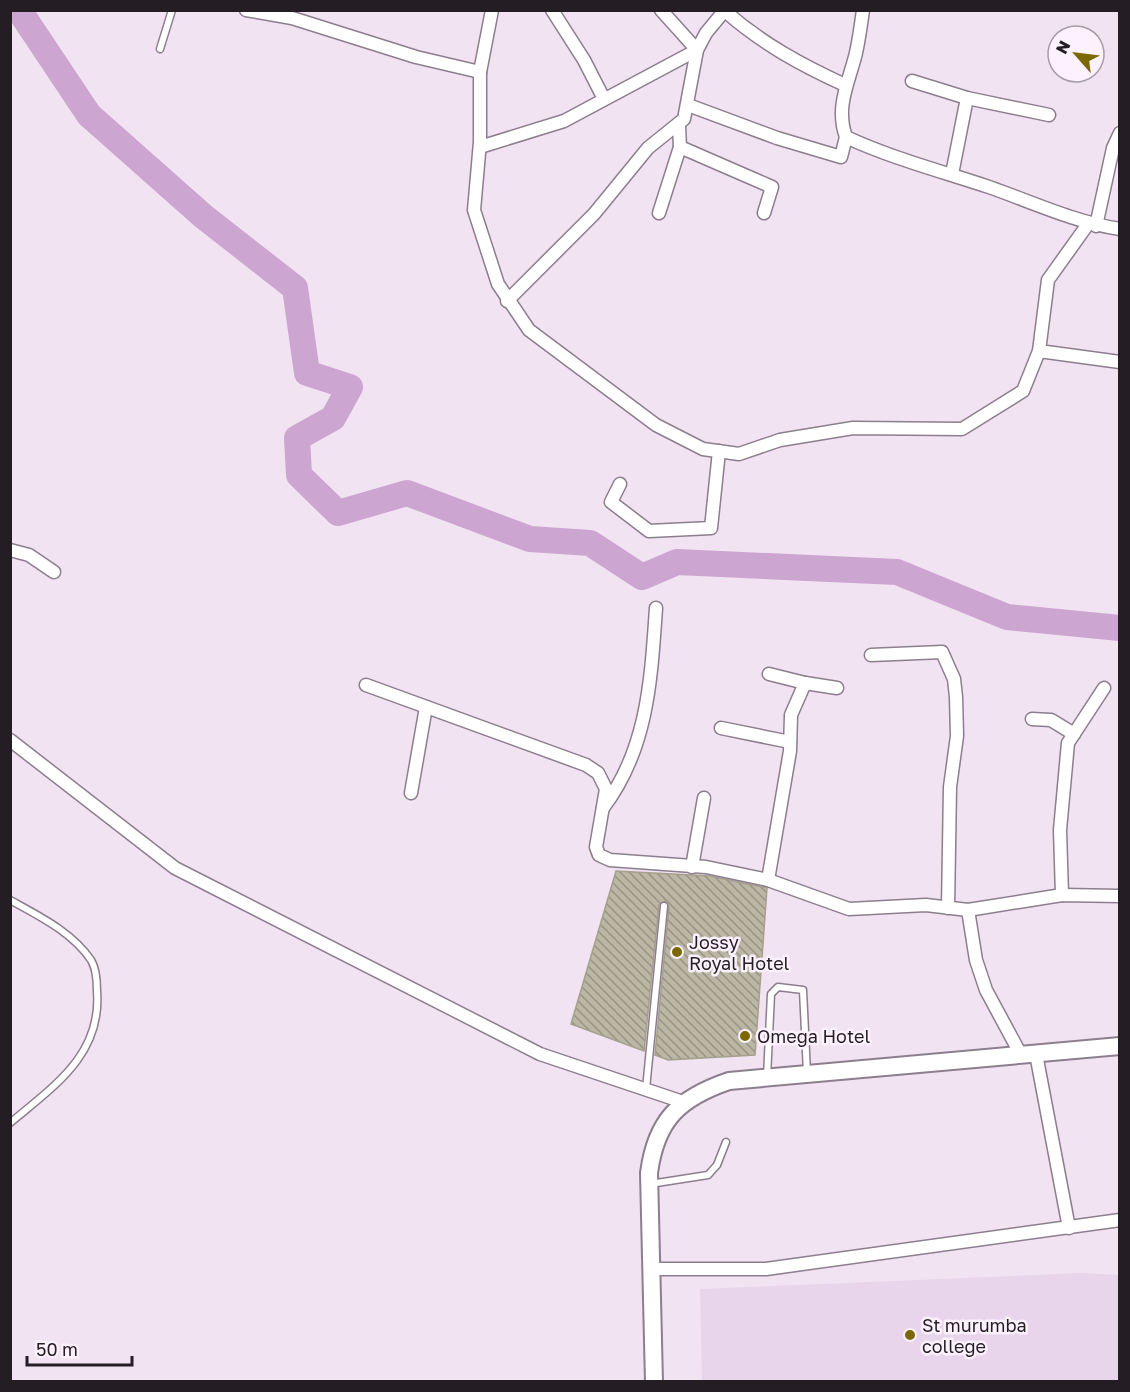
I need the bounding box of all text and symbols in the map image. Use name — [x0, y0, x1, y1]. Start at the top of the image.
north arrow — [1046, 24, 1106, 84]
text: N — [1051, 37, 1074, 57]
place label: Jossy Royal Hotel — [689, 931, 790, 974]
marker: Jossy Royal Hotel — [670, 945, 684, 959]
place label: Omega Hotel — [757, 1025, 871, 1047]
marker: Omega Hotel — [738, 1029, 752, 1043]
place label: St murumba college — [922, 1314, 1027, 1357]
marker: St murumba college — [903, 1328, 917, 1342]
scale bar — [27, 1329, 132, 1367]
text: 50 m — [36, 1338, 78, 1360]

